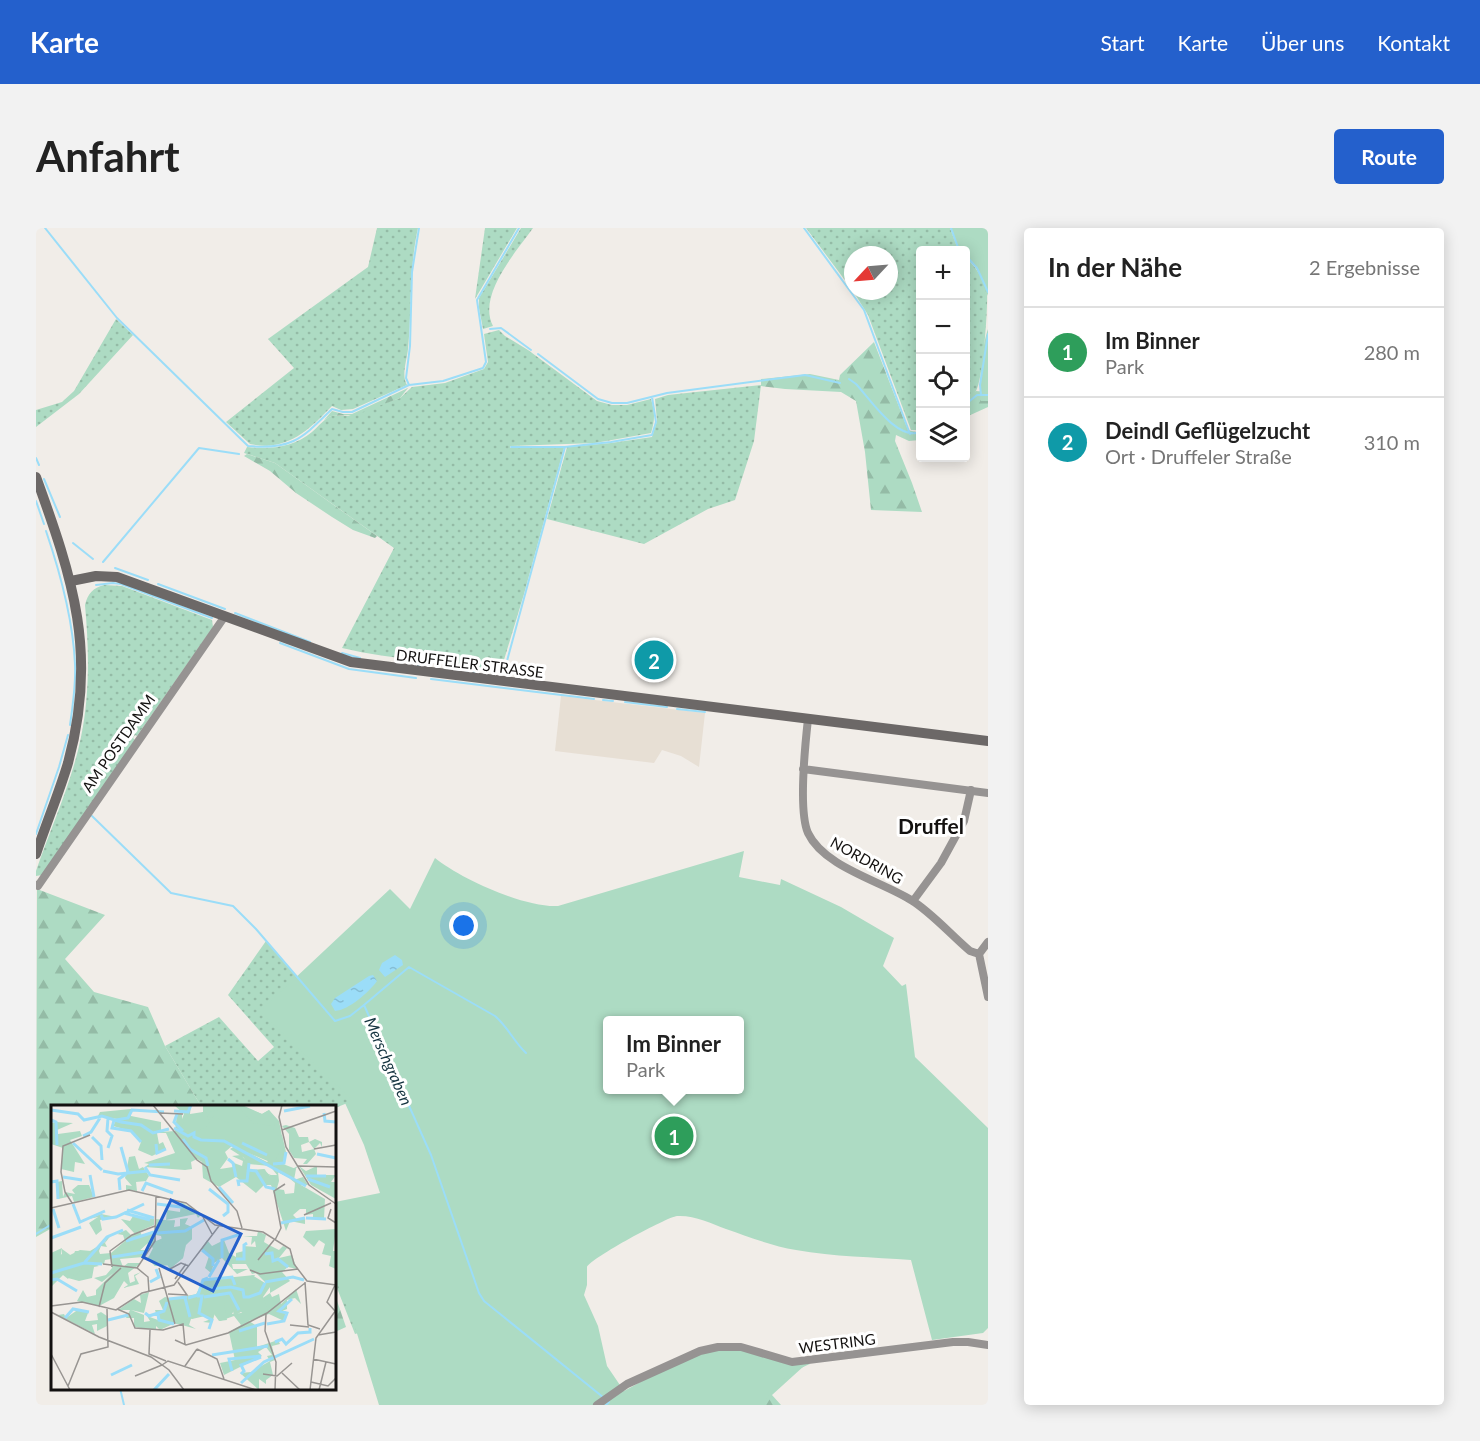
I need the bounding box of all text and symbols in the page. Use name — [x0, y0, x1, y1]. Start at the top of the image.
text: Karte — [30, 25, 99, 59]
text: Start — [1100, 30, 1145, 55]
text: Karte — [1178, 30, 1228, 55]
text: Über uns — [1261, 30, 1344, 55]
text: Kontakt — [1377, 30, 1450, 55]
button: Route — [1334, 129, 1444, 184]
text: Anfahrt — [36, 131, 180, 181]
north arrow — [844, 246, 898, 300]
map controls — [916, 246, 970, 462]
button: + — [916, 246, 970, 300]
text: In der Nähe — [1048, 251, 1182, 283]
text: 2 Ergebnisse — [1309, 255, 1420, 279]
button: − — [916, 300, 970, 354]
text: Im Binner — [1105, 327, 1200, 354]
text: 1 — [1062, 340, 1073, 364]
text: 280 m — [1364, 340, 1420, 364]
button: locate — [916, 354, 970, 408]
text: Park — [1105, 354, 1144, 378]
button: layers — [916, 408, 970, 462]
text: Deindl Geflügelzucht — [1105, 417, 1310, 444]
text: 2 — [1062, 430, 1073, 454]
text: 310 m — [1364, 430, 1420, 454]
text: Ort · Druffeler Straße — [1105, 444, 1292, 468]
pin: 2 — [634, 638, 674, 682]
street label: DRUFFELER STRASSE — [395, 645, 545, 681]
street label: AM POSTDAMM — [78, 691, 158, 795]
district label: Druffel — [898, 813, 964, 838]
street label: NORDRING — [828, 833, 907, 887]
your location — [449, 911, 478, 940]
water label: Merschgraben — [361, 1014, 417, 1108]
popup — [603, 1016, 744, 1094]
text: Im Binner — [626, 1030, 721, 1057]
text: Park — [626, 1057, 665, 1081]
inset map — [51, 1105, 336, 1390]
pin: 1 — [654, 1114, 694, 1158]
street label: WESTRING — [798, 1329, 876, 1357]

